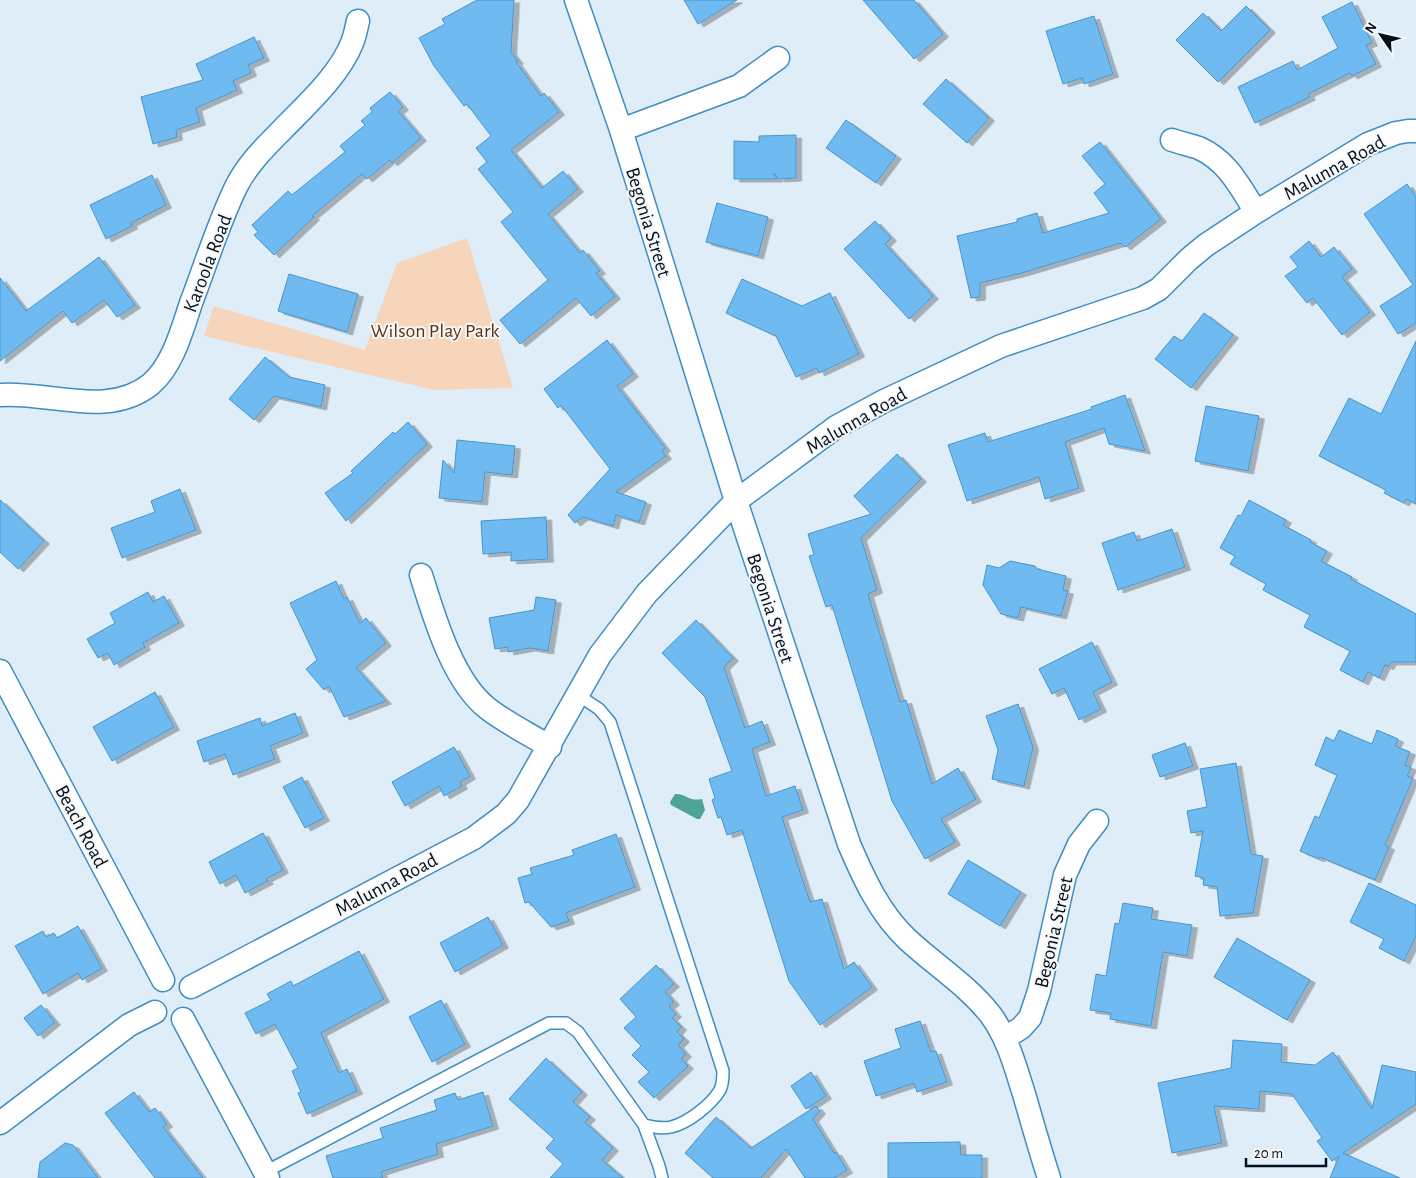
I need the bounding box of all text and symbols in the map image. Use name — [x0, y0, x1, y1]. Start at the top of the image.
north arrow — [1356, 10, 1406, 60]
text: N — [1363, 20, 1380, 36]
street label: Malunna Road — [1280, 132, 1389, 204]
street label: Begonia Street — [622, 165, 674, 280]
street label: Karoola Road — [180, 212, 236, 315]
park label: Wilson Play Park — [371, 321, 499, 341]
street label: Malunna Road — [803, 384, 910, 458]
street label: Begonia Street — [743, 551, 797, 666]
street label: Beach Road — [51, 782, 111, 871]
street label: Malunna Road — [332, 850, 441, 920]
street label: Begonia Street — [1031, 874, 1077, 990]
scale bar — [1246, 1136, 1326, 1168]
text: 20 m — [1254, 1146, 1283, 1161]

